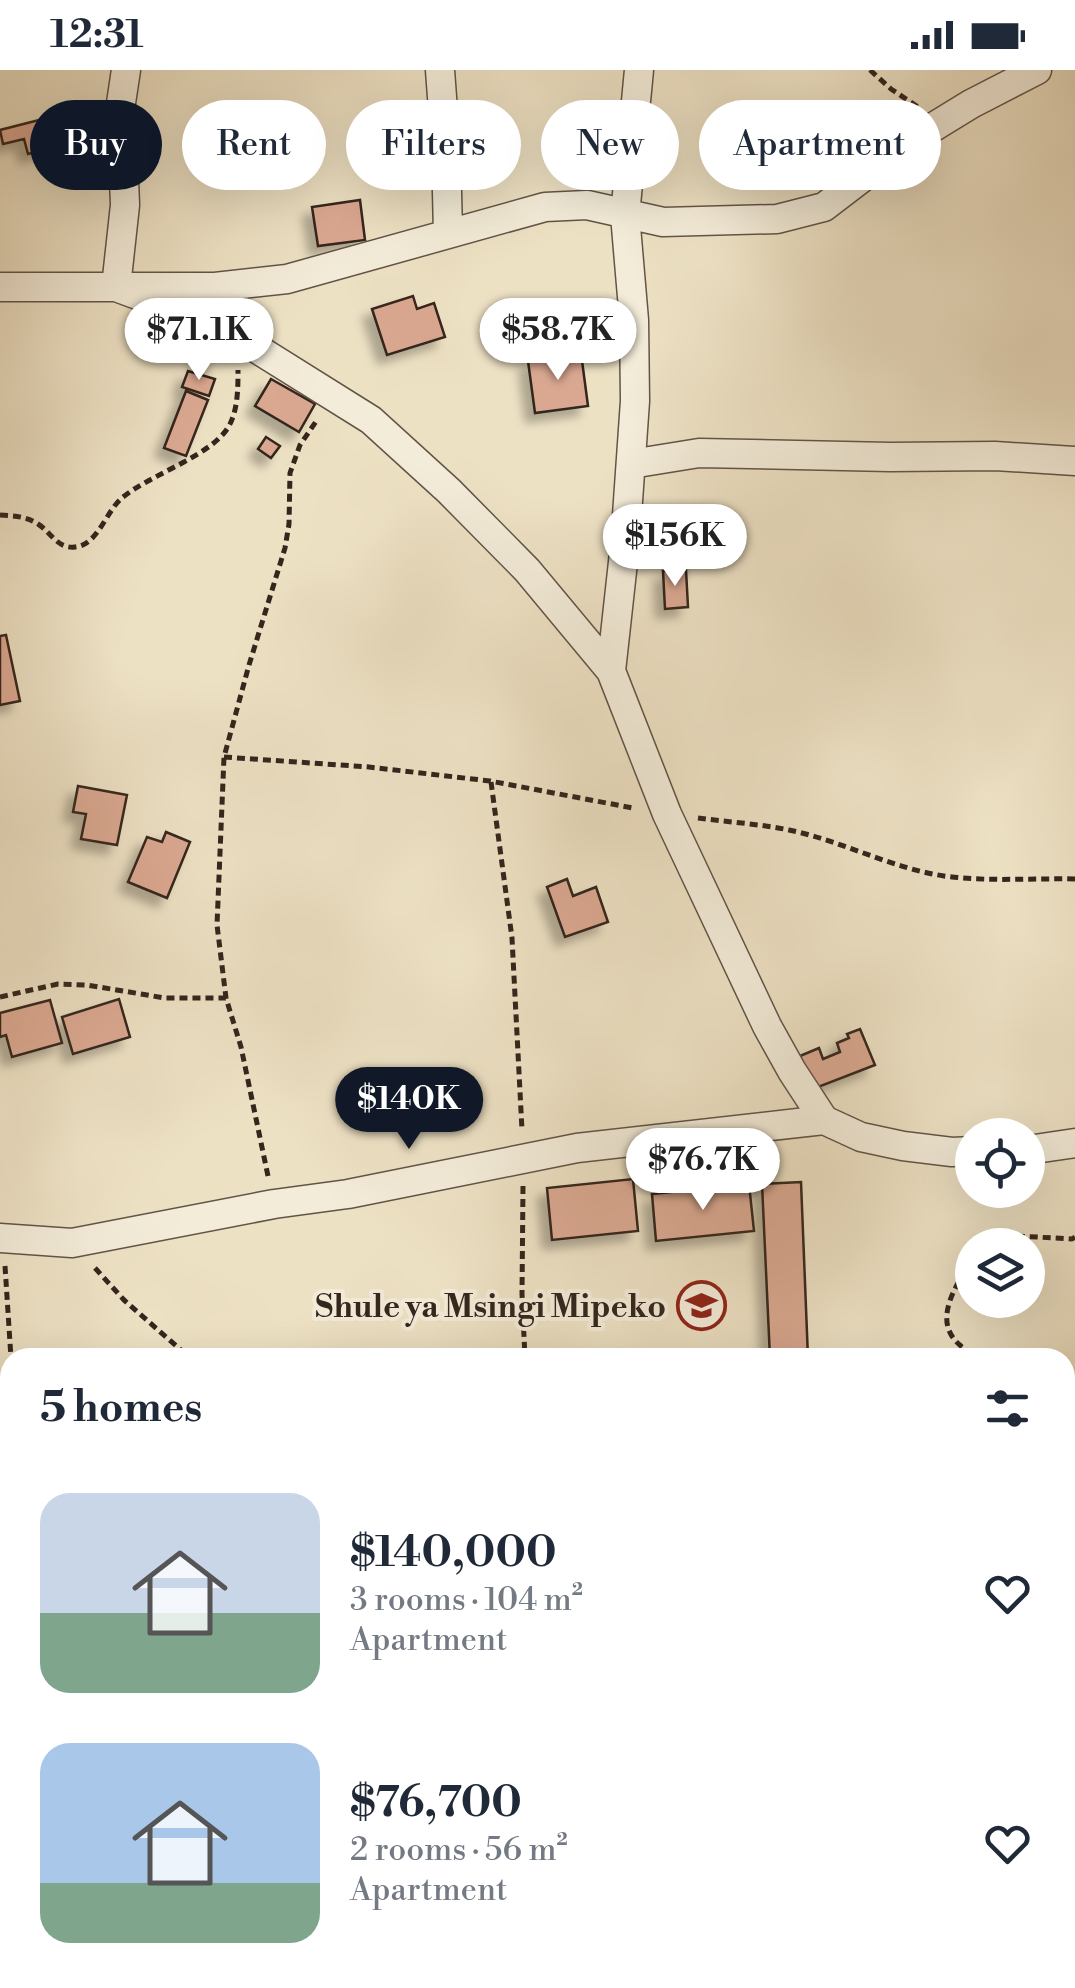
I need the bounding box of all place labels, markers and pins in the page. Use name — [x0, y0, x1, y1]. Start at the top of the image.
pin: $71.1K — [118, 298, 280, 383]
pin: $58.7K — [477, 298, 639, 383]
pin: $156K — [605, 504, 745, 589]
pin: $140K — [339, 1067, 479, 1152]
pin: $76.7K — [622, 1128, 784, 1213]
school or university icon: Shule ya Msingi Mipeko — [675, 1280, 727, 1332]
place label: Shule ya Msingi Mipeko — [315, 1287, 666, 1327]

